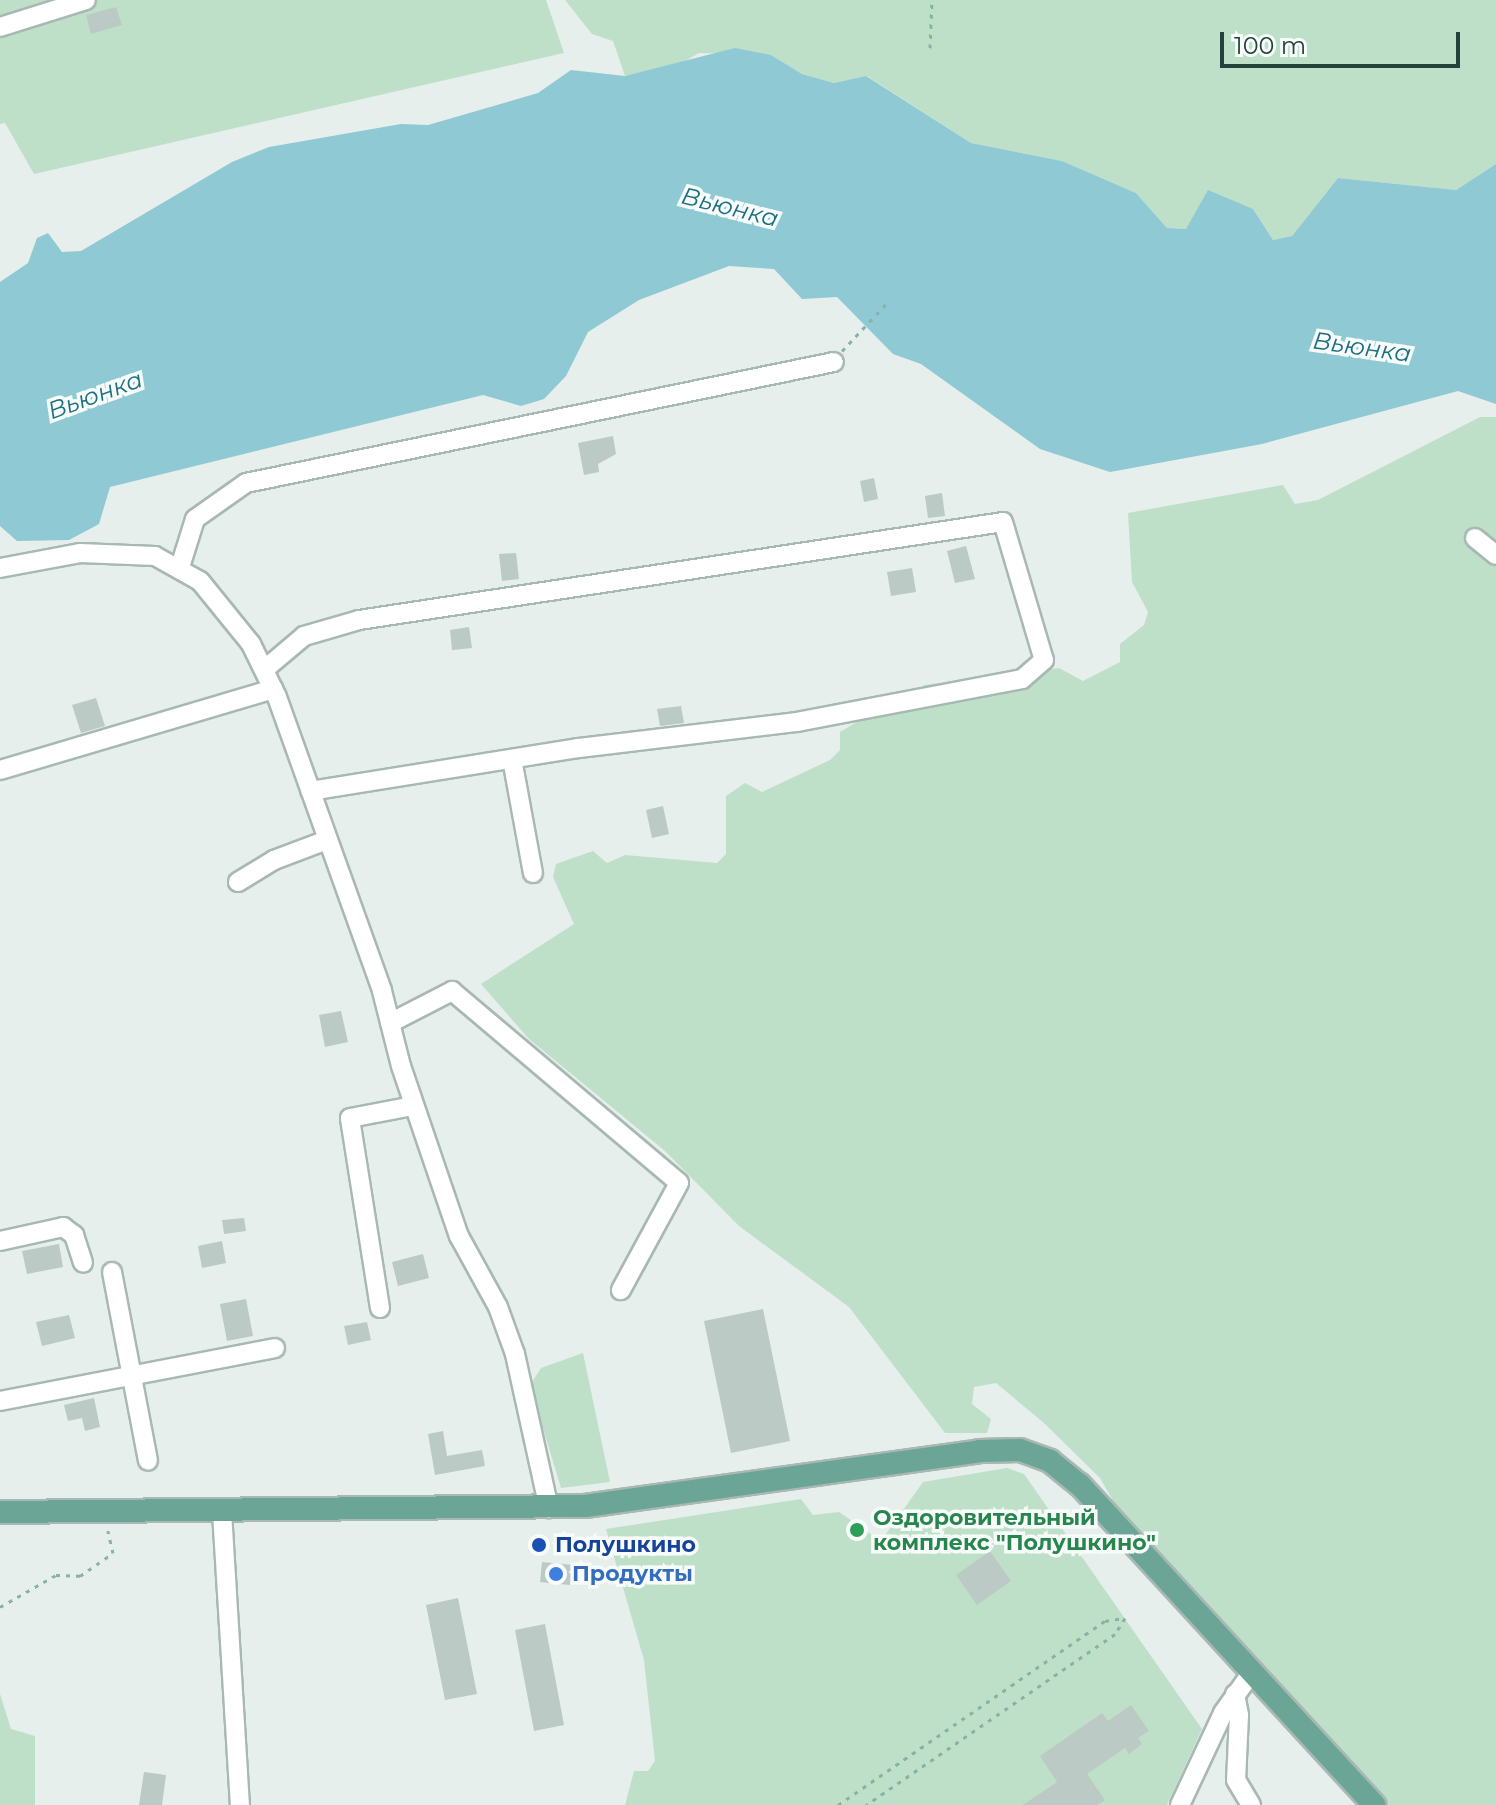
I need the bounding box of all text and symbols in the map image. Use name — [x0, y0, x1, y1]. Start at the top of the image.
scale bar — [1224, 16, 1464, 66]
text: 100 m — [1234, 31, 1306, 60]
water label: Вьюнка — [679, 181, 781, 233]
water label: Вьюнка — [1311, 326, 1413, 368]
water label: Вьюнка — [44, 365, 146, 425]
place label: Оздоровительный комплекс "Полушкино" — [873, 1504, 1156, 1556]
marker: Оздоровительный комплекс "Полушкино" — [848, 1521, 866, 1539]
place label: Полушкино — [555, 1532, 696, 1558]
marker: Полушкино — [530, 1536, 548, 1554]
place label: Продукты — [572, 1561, 693, 1587]
marker: Продукты — [547, 1565, 565, 1583]

